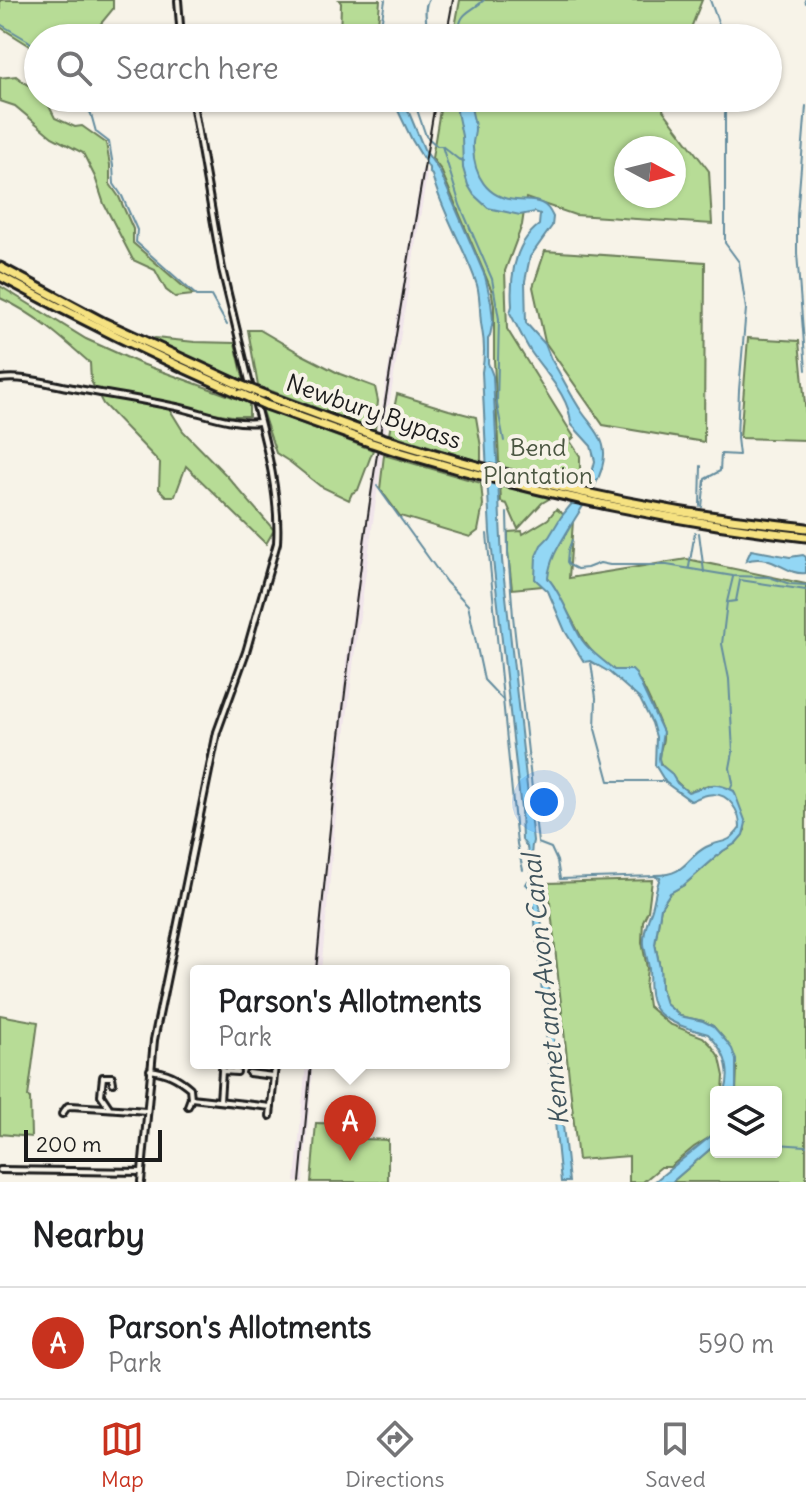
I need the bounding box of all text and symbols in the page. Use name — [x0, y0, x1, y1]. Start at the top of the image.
search box — [24, 24, 782, 112]
icon: search — [52, 46, 96, 90]
text: Search here — [116, 49, 279, 87]
north arrow — [614, 136, 686, 208]
street label: Newbury Bypass — [283, 367, 465, 455]
park label: Bend Plantation — [483, 432, 593, 490]
your location — [524, 782, 564, 822]
water label: Kennet and Avon Canal — [514, 850, 576, 1127]
popup — [190, 965, 510, 1069]
text: Parson's Allotments — [218, 982, 482, 1020]
text: Park — [218, 1020, 272, 1053]
map controls — [710, 1086, 782, 1158]
button: layers — [710, 1086, 782, 1158]
pin: A — [324, 1095, 376, 1161]
scale bar — [24, 1126, 162, 1162]
text: 200 m — [36, 1130, 102, 1158]
text: Nearby — [32, 1213, 145, 1256]
text: Parson's Allotments — [108, 1308, 371, 1346]
text: A — [50, 1327, 66, 1360]
text: 590 m — [698, 1327, 774, 1360]
text: Park — [108, 1346, 162, 1379]
tab: Map — [100, 1417, 144, 1493]
tab: Directions — [345, 1417, 445, 1493]
tab: Saved — [645, 1417, 706, 1493]

